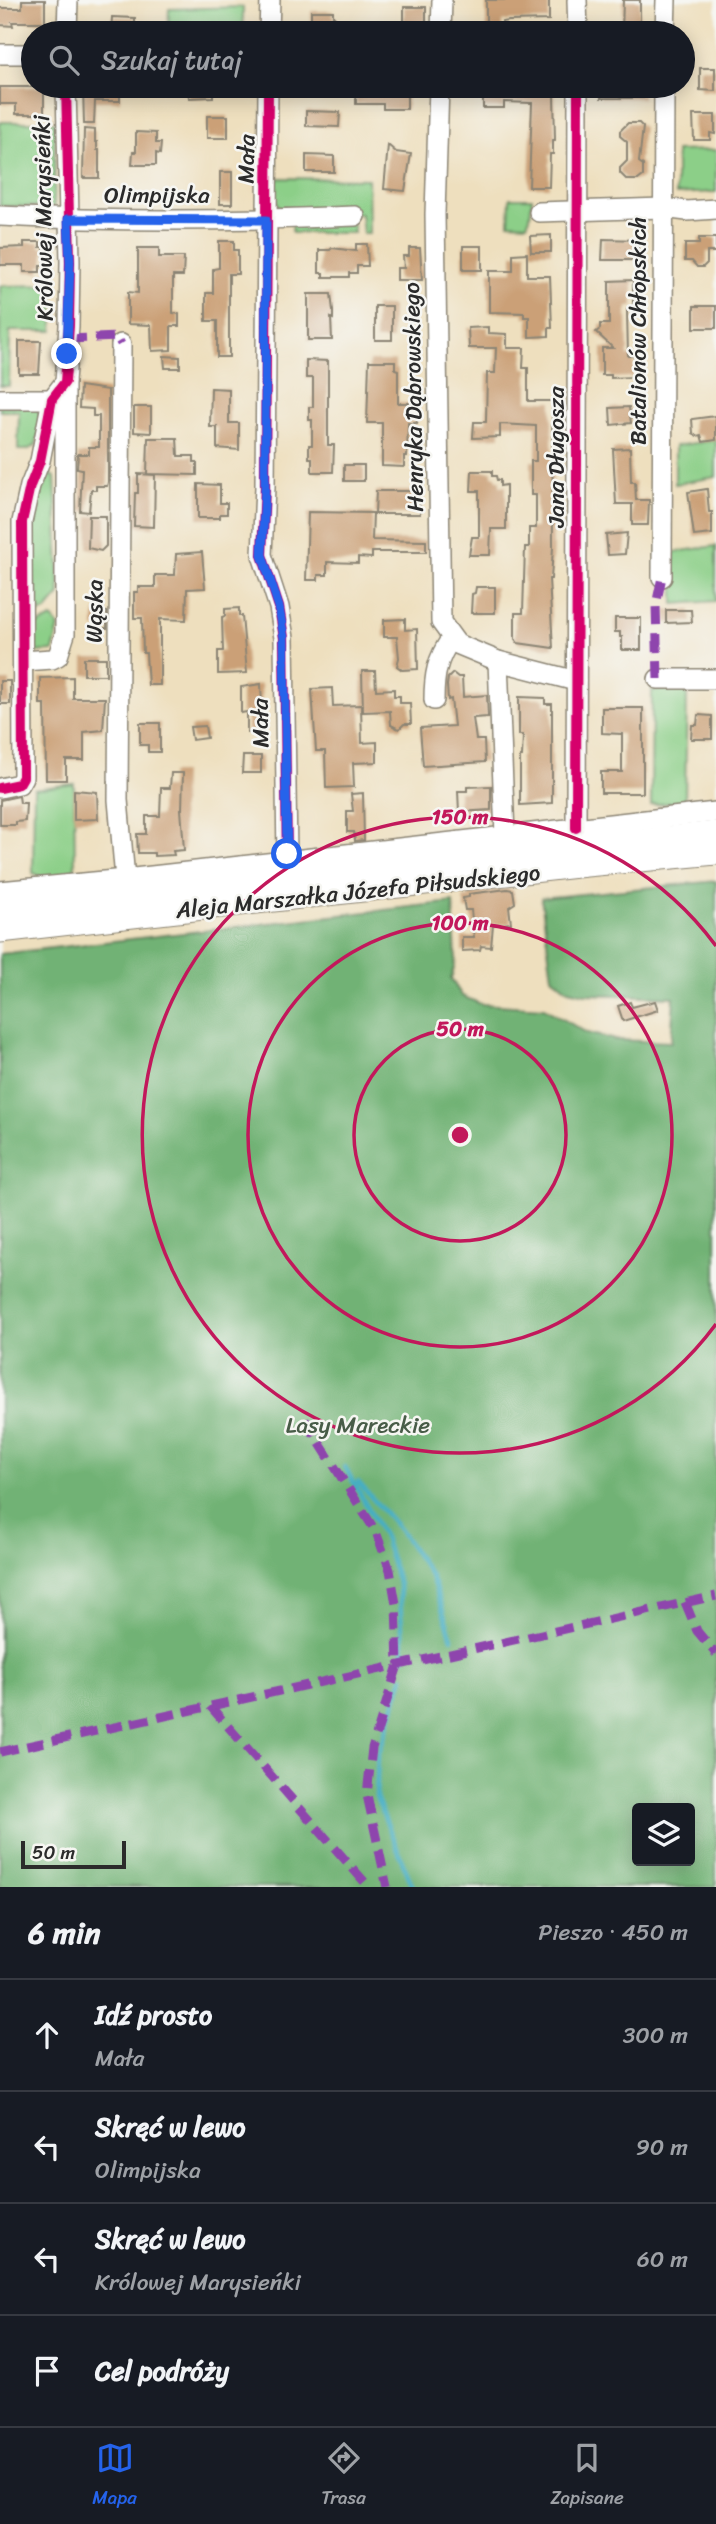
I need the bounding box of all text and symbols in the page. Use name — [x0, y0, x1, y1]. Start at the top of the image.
search box — [21, 21, 695, 98]
text: Szukaj tutaj — [101, 37, 242, 83]
icon: search — [45, 41, 83, 79]
street label: Królowej Marysieńki — [21, 114, 66, 321]
street label: Mała — [226, 134, 267, 184]
street label: Olimpijska — [104, 175, 210, 216]
street label: Batalionów Chłopskich — [618, 217, 659, 445]
street label: Henryka Dąbrowskiego — [391, 282, 436, 512]
route end — [51, 338, 82, 369]
street label: Jana Długosza — [536, 386, 577, 529]
street label: Wąska — [73, 579, 116, 643]
street label: Mała — [240, 697, 281, 748]
text: 150 m — [432, 798, 489, 836]
route start — [271, 838, 302, 869]
street label: Aleja Marszałka Józefa Piłsudskiego — [173, 852, 542, 931]
text: 100 m — [431, 904, 489, 942]
text: 50 m — [436, 1010, 485, 1048]
centre of rings — [448, 1123, 472, 1147]
park label: Lasy Mareckie — [286, 1405, 430, 1446]
map controls — [632, 1803, 695, 1866]
button: layers — [632, 1803, 695, 1866]
text: 50 m — [32, 1836, 75, 1869]
scale bar — [21, 1838, 126, 1870]
text: 6 min — [28, 1906, 100, 1960]
text: Pieszo · 450 m — [538, 1912, 688, 1953]
text: Idź prosto — [95, 1992, 212, 2038]
text: 300 m — [623, 2015, 688, 2056]
icon: ahead — [28, 2016, 66, 2054]
text: Mała — [95, 2038, 144, 2079]
text: Skręć w lewo — [95, 2104, 246, 2150]
text: 90 m — [636, 2127, 688, 2168]
icon: left — [28, 2128, 66, 2166]
text: Olimpijska — [95, 2150, 201, 2191]
text: Skręć w lewo — [95, 2216, 246, 2262]
text: 60 m — [637, 2239, 688, 2280]
icon: left — [28, 2240, 66, 2278]
text: Królowej Marysieńki — [95, 2262, 301, 2303]
text: Cel podróży — [95, 2348, 229, 2394]
icon: arrive — [28, 2352, 66, 2390]
tab: Mapa — [92, 2439, 137, 2514]
tab: Trasa — [321, 2439, 366, 2514]
tab: Zapisane — [550, 2439, 624, 2514]

